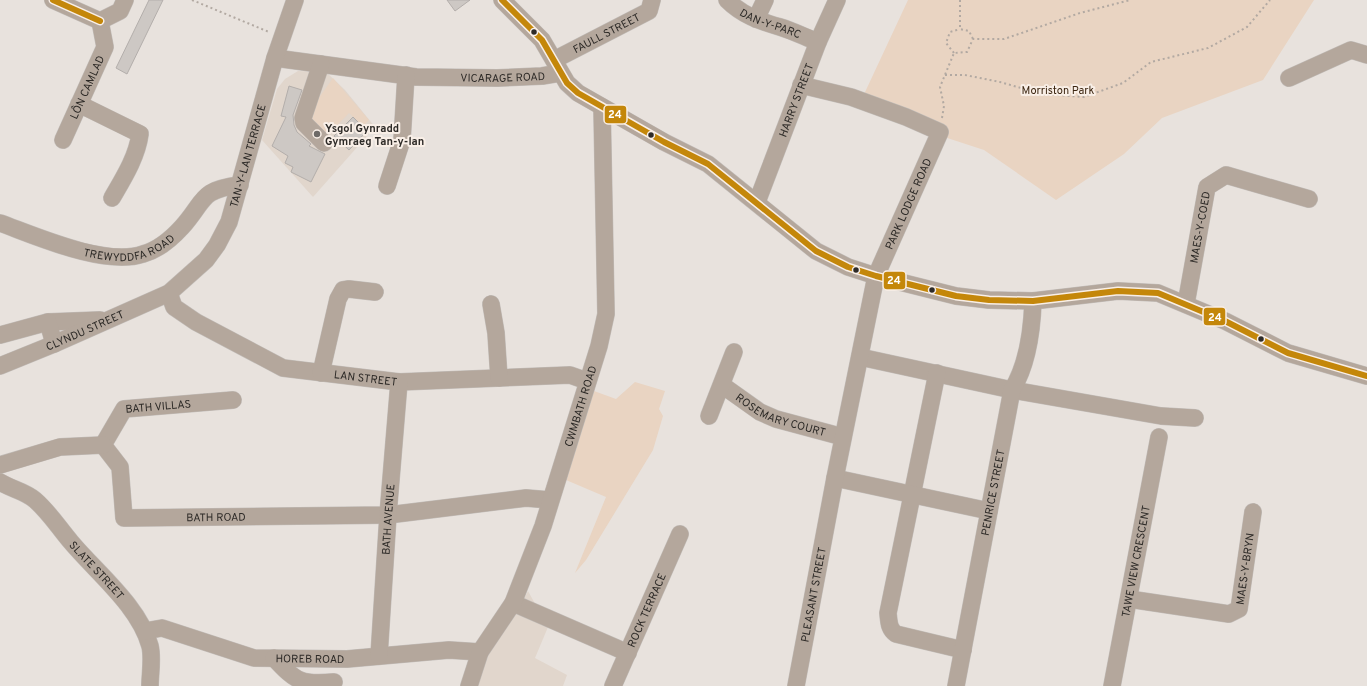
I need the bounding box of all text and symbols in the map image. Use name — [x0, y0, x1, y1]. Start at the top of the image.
street label: DAN-Y-PARC — [737, 6, 803, 42]
street label: FAULL STREET — [571, 11, 643, 57]
unlabelled marker — [529, 27, 539, 37]
street label: LÔN CAMLAD — [67, 53, 108, 122]
street label: HARRY STREET — [776, 62, 817, 139]
street label: VICARAGE ROAD — [460, 70, 545, 86]
park label: Morriston Park — [1022, 84, 1095, 98]
street label: TAN-Y-LAN TERRACE — [227, 103, 270, 209]
line badge: 24 — [604, 105, 627, 124]
text: 24 — [608, 108, 622, 122]
place label: Ysgol Gynradd Gymraeg Tan-y-lan — [325, 122, 424, 149]
marker: Ysgol Gynradd Gymraeg Tan-y-lan — [312, 129, 322, 139]
unlabelled marker — [646, 130, 656, 140]
street label: PARK LODGE ROAD — [883, 156, 935, 252]
street label: MAES-Y-COED — [1187, 190, 1214, 264]
street label: TREWYDDFA ROAD — [82, 232, 178, 265]
unlabelled marker — [851, 265, 861, 275]
line badge: 24 — [883, 271, 906, 290]
text: 24 — [887, 274, 901, 288]
unlabelled marker — [927, 285, 937, 295]
line badge: 24 — [1203, 307, 1226, 326]
street label: CLYNDU STREET — [44, 308, 126, 355]
text: 24 — [1208, 311, 1222, 325]
unlabelled marker — [1256, 334, 1266, 344]
street label: CWMBATH ROAD — [562, 364, 600, 449]
street label: LAN STREET — [333, 368, 398, 390]
street label: ROSEMARY COURT — [733, 391, 827, 440]
street label: BATH VILLAS — [125, 397, 192, 417]
street label: PENRICE STREET — [979, 448, 1009, 537]
street label: BATH AVENUE — [379, 483, 399, 555]
street label: TAWE VIEW CRESCENT — [1119, 504, 1154, 618]
street label: BATH ROAD — [186, 511, 246, 525]
street label: MAES-Y-BRYN — [1234, 532, 1258, 606]
street label: SLATE STREET — [65, 539, 127, 603]
street label: PLEASANT STREET — [798, 546, 830, 643]
street label: ROCK TERRACE — [625, 571, 670, 650]
street label: HOREB ROAD — [275, 652, 345, 667]

